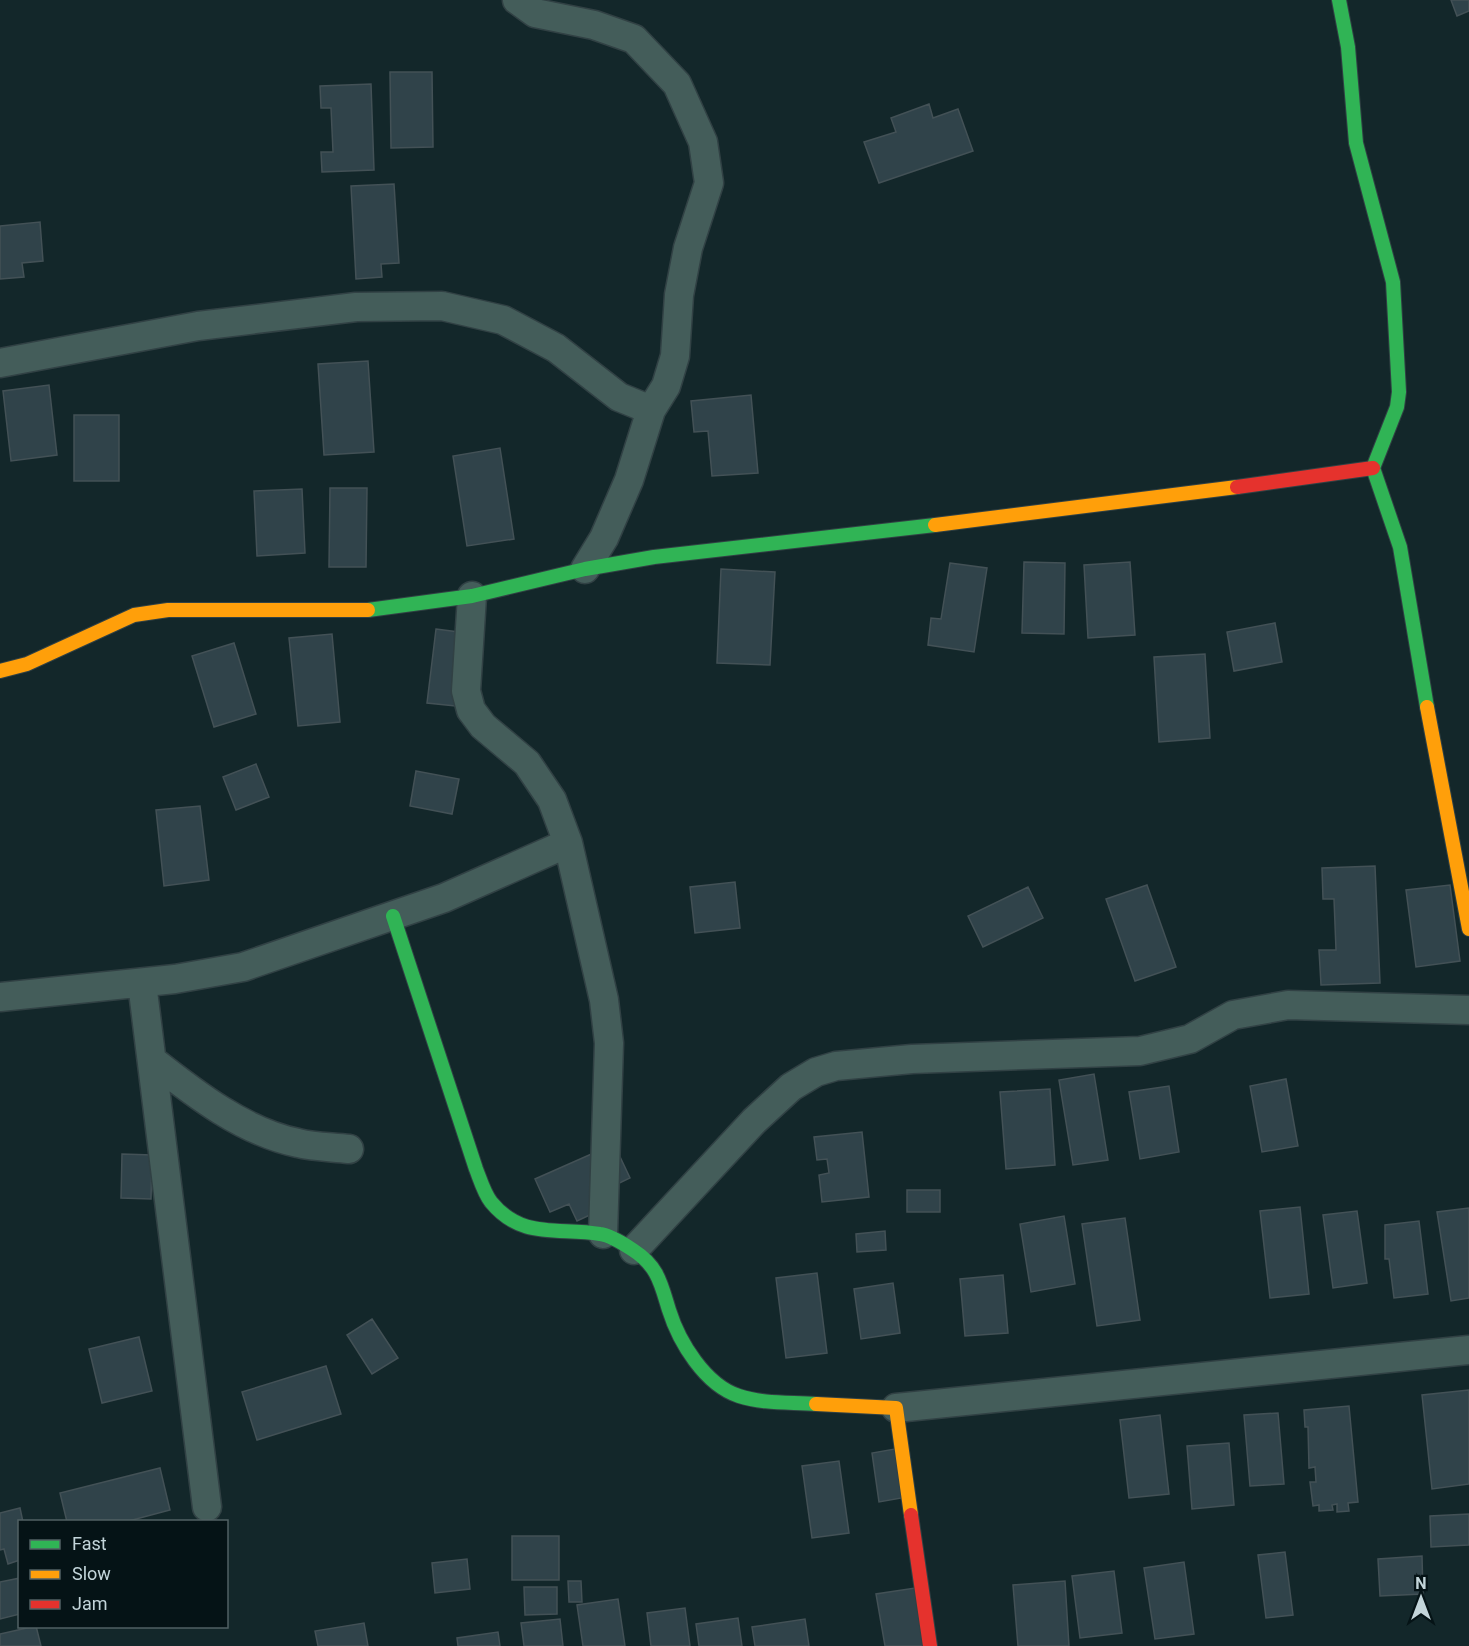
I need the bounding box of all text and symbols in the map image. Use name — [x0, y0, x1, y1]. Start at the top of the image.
legend — [18, 1520, 228, 1628]
text: Fast — [72, 1533, 107, 1554]
text: Slow — [72, 1563, 111, 1584]
north arrow — [1391, 1568, 1451, 1628]
text: N — [1415, 1574, 1427, 1593]
text: Jam — [72, 1593, 108, 1614]

